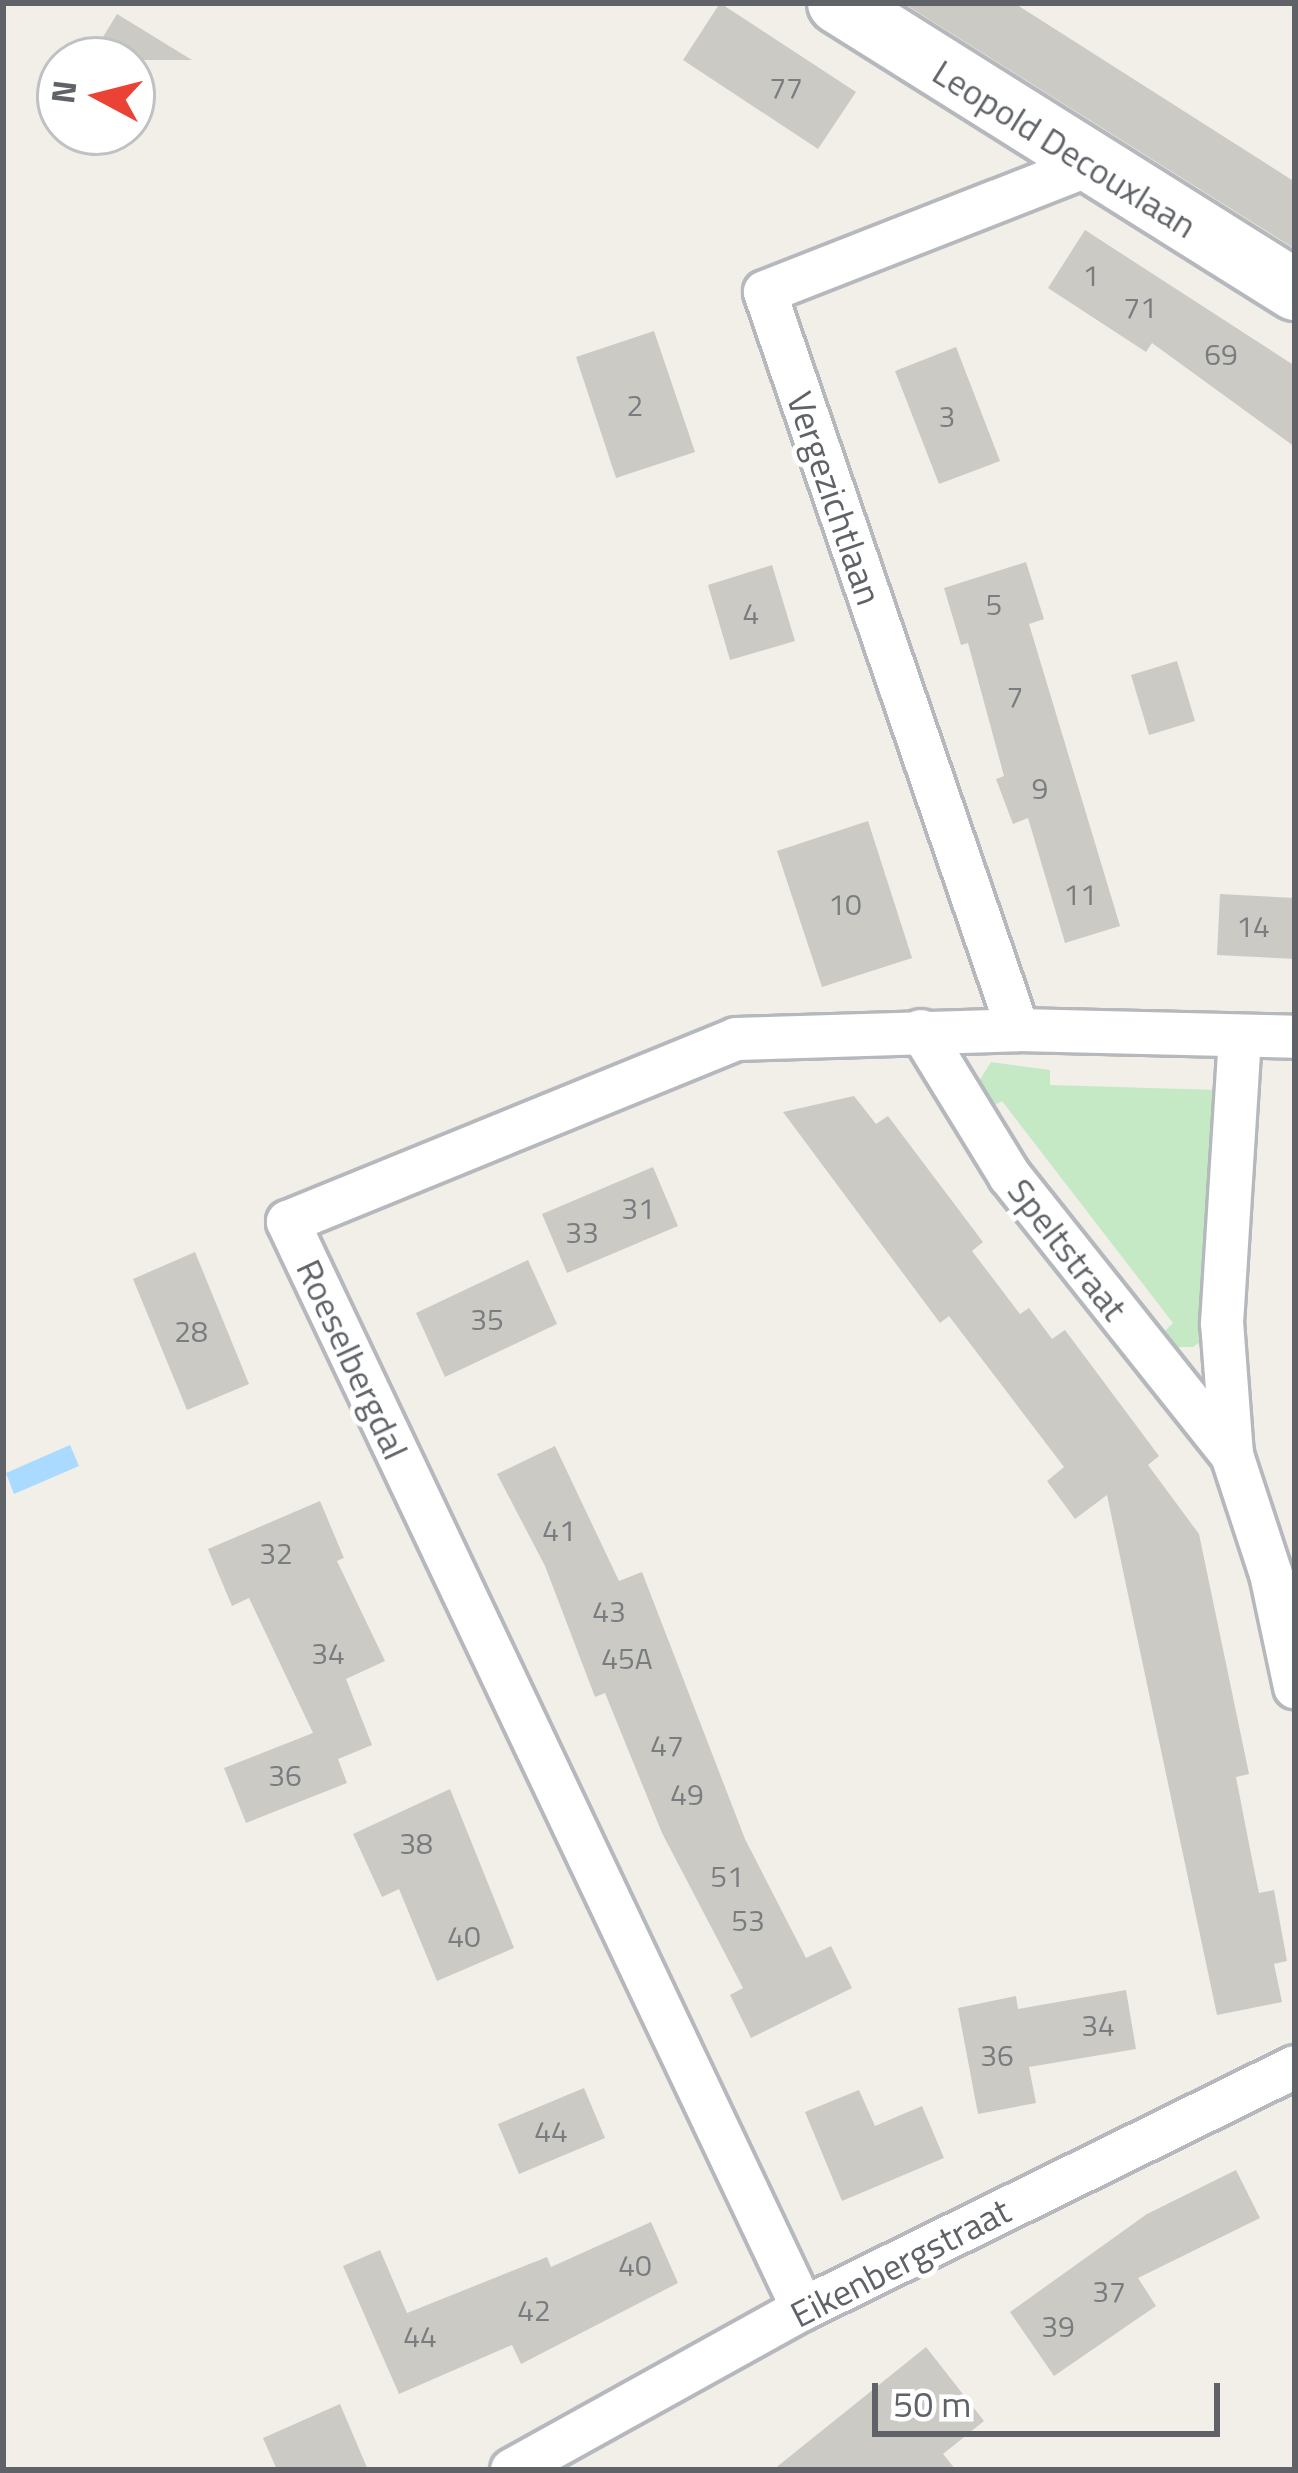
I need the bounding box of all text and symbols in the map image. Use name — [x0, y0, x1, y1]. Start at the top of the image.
north arrow — [36, 36, 156, 156]
street label: Leopold Decouxlaan — [925, 50, 1205, 246]
house number: 77 — [769, 69, 803, 105]
text: N — [37, 78, 89, 106]
house number: 1 — [1083, 257, 1099, 293]
house number: 71 — [1123, 289, 1157, 325]
house number: 69 — [1204, 336, 1238, 372]
street label: Vergezichtlaan — [778, 386, 892, 610]
house number: 2 — [627, 387, 643, 423]
house number: 3 — [939, 398, 955, 434]
house number: 5 — [986, 586, 1002, 622]
house number: 4 — [743, 595, 759, 631]
house number: 7 — [1007, 678, 1023, 714]
house number: 9 — [1032, 770, 1048, 806]
house number: 11 — [1063, 876, 1097, 912]
house number: 10 — [828, 886, 862, 922]
house number: 14 — [1236, 908, 1270, 944]
street label: Speltstraat — [999, 1169, 1137, 1329]
house number: 31 — [621, 1190, 655, 1226]
house number: 33 — [565, 1214, 599, 1250]
street label: Roeselbergdal — [288, 1252, 418, 1466]
house number: 35 — [470, 1301, 504, 1337]
house number: 28 — [174, 1313, 208, 1349]
house number: 41 — [542, 1512, 576, 1548]
house number: 32 — [259, 1535, 293, 1571]
house number: 43 — [592, 1593, 626, 1629]
house number: 34 — [311, 1635, 345, 1671]
house number: 45A — [601, 1640, 653, 1676]
house number: 47 — [650, 1727, 684, 1763]
house number: 36 — [268, 1757, 302, 1793]
house number: 49 — [670, 1776, 704, 1812]
house number: 38 — [399, 1825, 433, 1861]
house number: 51 — [710, 1858, 744, 1894]
house number: 53 — [731, 1902, 765, 1938]
house number: 40 — [447, 1918, 481, 1954]
house number: 34 — [1081, 2007, 1115, 2043]
house number: 36 — [980, 2037, 1014, 2073]
house number: 44 — [534, 2113, 568, 2149]
street label: Eikenbergstraat — [783, 2188, 1017, 2336]
house number: 40 — [618, 2247, 652, 2283]
house number: 37 — [1092, 2273, 1126, 2309]
house number: 42 — [517, 2292, 551, 2328]
house number: 39 — [1041, 2308, 1075, 2344]
house number: 44 — [403, 2318, 437, 2354]
scale bar — [878, 2359, 1226, 2433]
text: 50 m — [893, 2376, 971, 2431]

